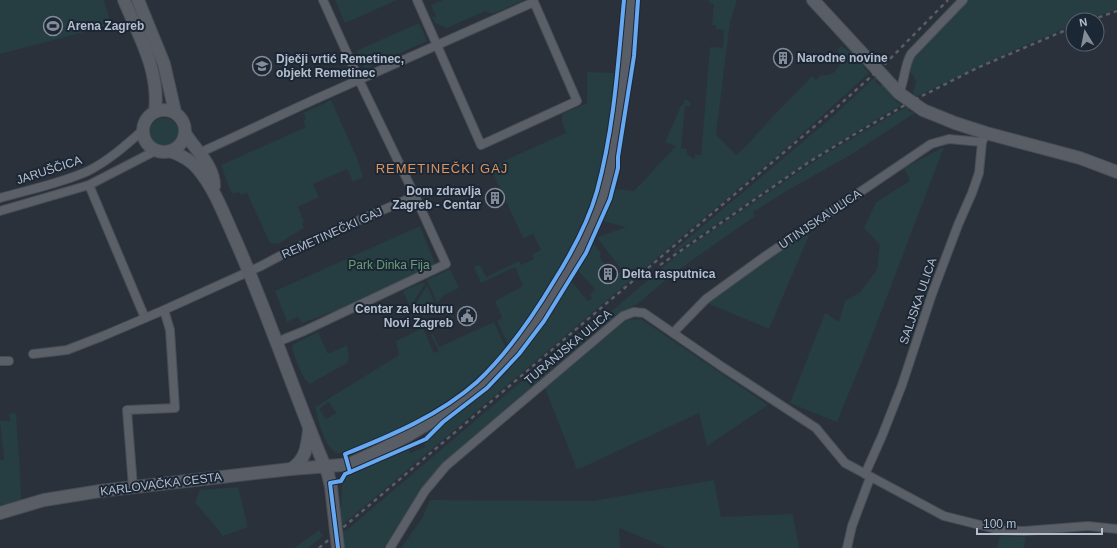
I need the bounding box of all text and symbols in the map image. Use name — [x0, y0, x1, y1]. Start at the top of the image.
north arrow — [1065, 12, 1105, 52]
sports icon: Arena Zagreb — [42, 15, 64, 37]
text: N — [1078, 16, 1088, 29]
place label: Arena Zagreb — [67, 19, 144, 33]
building icon: Narodne novine — [772, 47, 794, 69]
place label: Narodne novine — [797, 51, 888, 65]
place label: Dječji vrtić Remetinec, objekt Remetinec — [276, 52, 404, 80]
school or university icon: Dječji vrtić Remetinec, objekt Remetinec — [251, 55, 273, 77]
street label: JARUŠČICA — [14, 152, 84, 187]
district label: REMETINEČKI GAJ — [376, 161, 508, 176]
place label: Dom zdravlja Zagreb - Centar — [392, 184, 481, 212]
street label: UTINJSKA ULICA — [776, 186, 864, 252]
building icon: Dom zdravlja Zagreb - Centar — [484, 187, 506, 209]
street label: REMETINEČKI GAJ — [279, 204, 384, 261]
street label: SALJSKA ULICA — [897, 256, 939, 346]
park label: Park Dinka Fija — [348, 258, 430, 272]
building icon: Delta rasputnica — [597, 263, 619, 285]
place label: Delta rasputnica — [622, 267, 716, 281]
place label: Centar za kulturu Novi Zagreb — [355, 302, 453, 330]
public building icon: Centar za kulturu Novi Zagreb — [456, 305, 478, 327]
street label: TURANJSKA ULICA — [522, 306, 614, 388]
street label: KARLOVAČKA CESTA — [99, 469, 223, 498]
scale bar — [977, 510, 1102, 536]
text: 100 m — [983, 517, 1016, 531]

